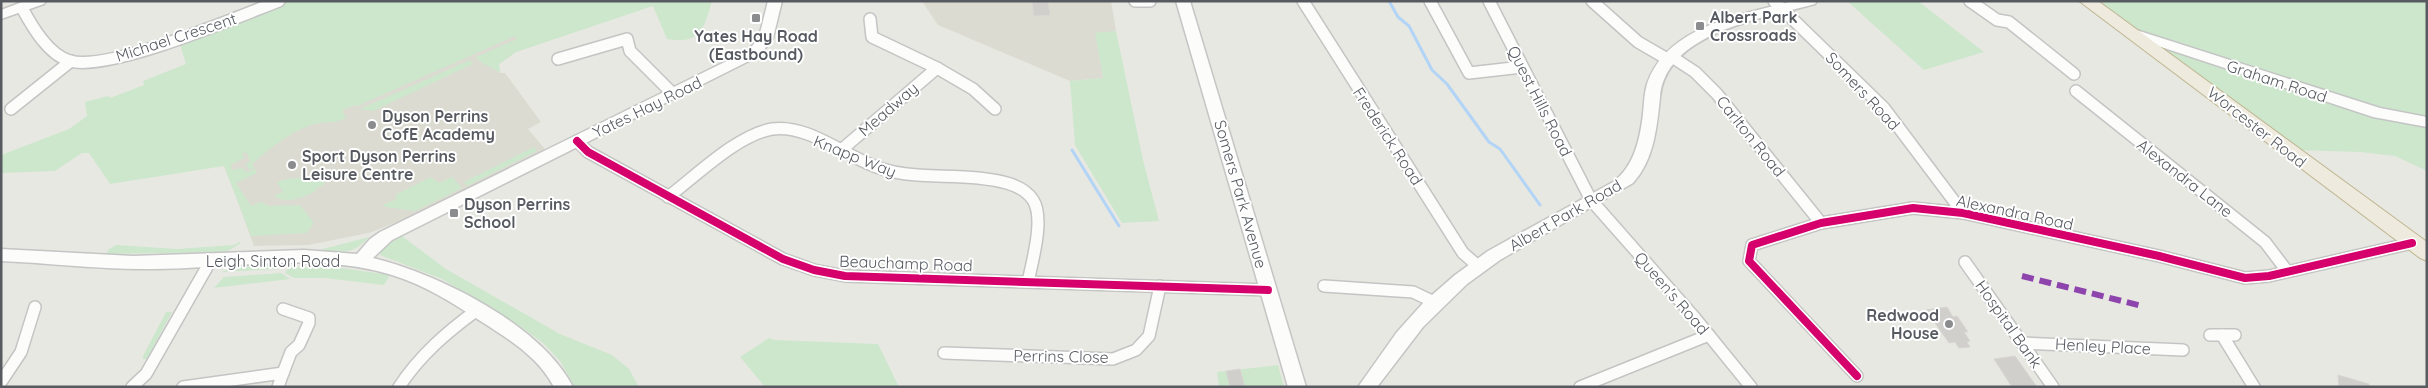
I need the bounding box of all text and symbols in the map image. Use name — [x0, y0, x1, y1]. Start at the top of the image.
place label: Albert Park Crossroads — [1710, 7, 1798, 45]
street label: Michael Crescent — [113, 8, 239, 66]
marker: Yates Hay Road (Eastbound) — [750, 12, 762, 24]
marker: Albert Park Crossroads — [1694, 20, 1706, 32]
place label: Yates Hay Road (Eastbound) — [694, 26, 818, 64]
street label: Quest Hills Road — [1503, 42, 1577, 160]
street label: Somers Road — [1822, 48, 1904, 134]
street label: Graham Road — [2224, 55, 2330, 107]
street label: Yates Hay Road — [589, 72, 705, 142]
street label: Meadway — [854, 78, 922, 140]
street label: Worcester Road — [2204, 82, 2310, 172]
street label: Frederick Road — [1349, 83, 1427, 189]
street label: Carlton Road — [1712, 92, 1790, 180]
place label: Dyson Perrins CofE Academy — [382, 106, 495, 144]
street label: Somers Park Avenue — [1210, 118, 1272, 270]
marker: Dyson Perrins CofE Academy — [366, 119, 378, 131]
street label: Knapp Way — [811, 130, 899, 182]
street label: Alexandra Lane — [2133, 134, 2237, 222]
place label: Sport Dyson Perrins Leisure Centre — [302, 146, 456, 184]
marker: Sport Dyson Perrins Leisure Centre — [286, 159, 298, 171]
street label: Albert Park Road — [1505, 175, 1625, 255]
street label: Alexandra Road — [1955, 190, 2075, 234]
place label: Dyson Perrins School — [464, 194, 571, 232]
marker: Dyson Perrins School — [448, 207, 460, 219]
street label: Queen's Road — [1631, 247, 1713, 339]
street label: Leigh Sinton Road — [206, 251, 340, 271]
street label: Beauchamp Road — [839, 251, 973, 275]
street label: Hospital Bank — [1971, 276, 2047, 372]
place label: Redwood House — [1866, 305, 1939, 343]
marker: Redwood House — [1943, 318, 1955, 330]
street label: Henley Place — [2055, 334, 2151, 358]
street label: Perrins Close — [1013, 345, 1109, 367]

